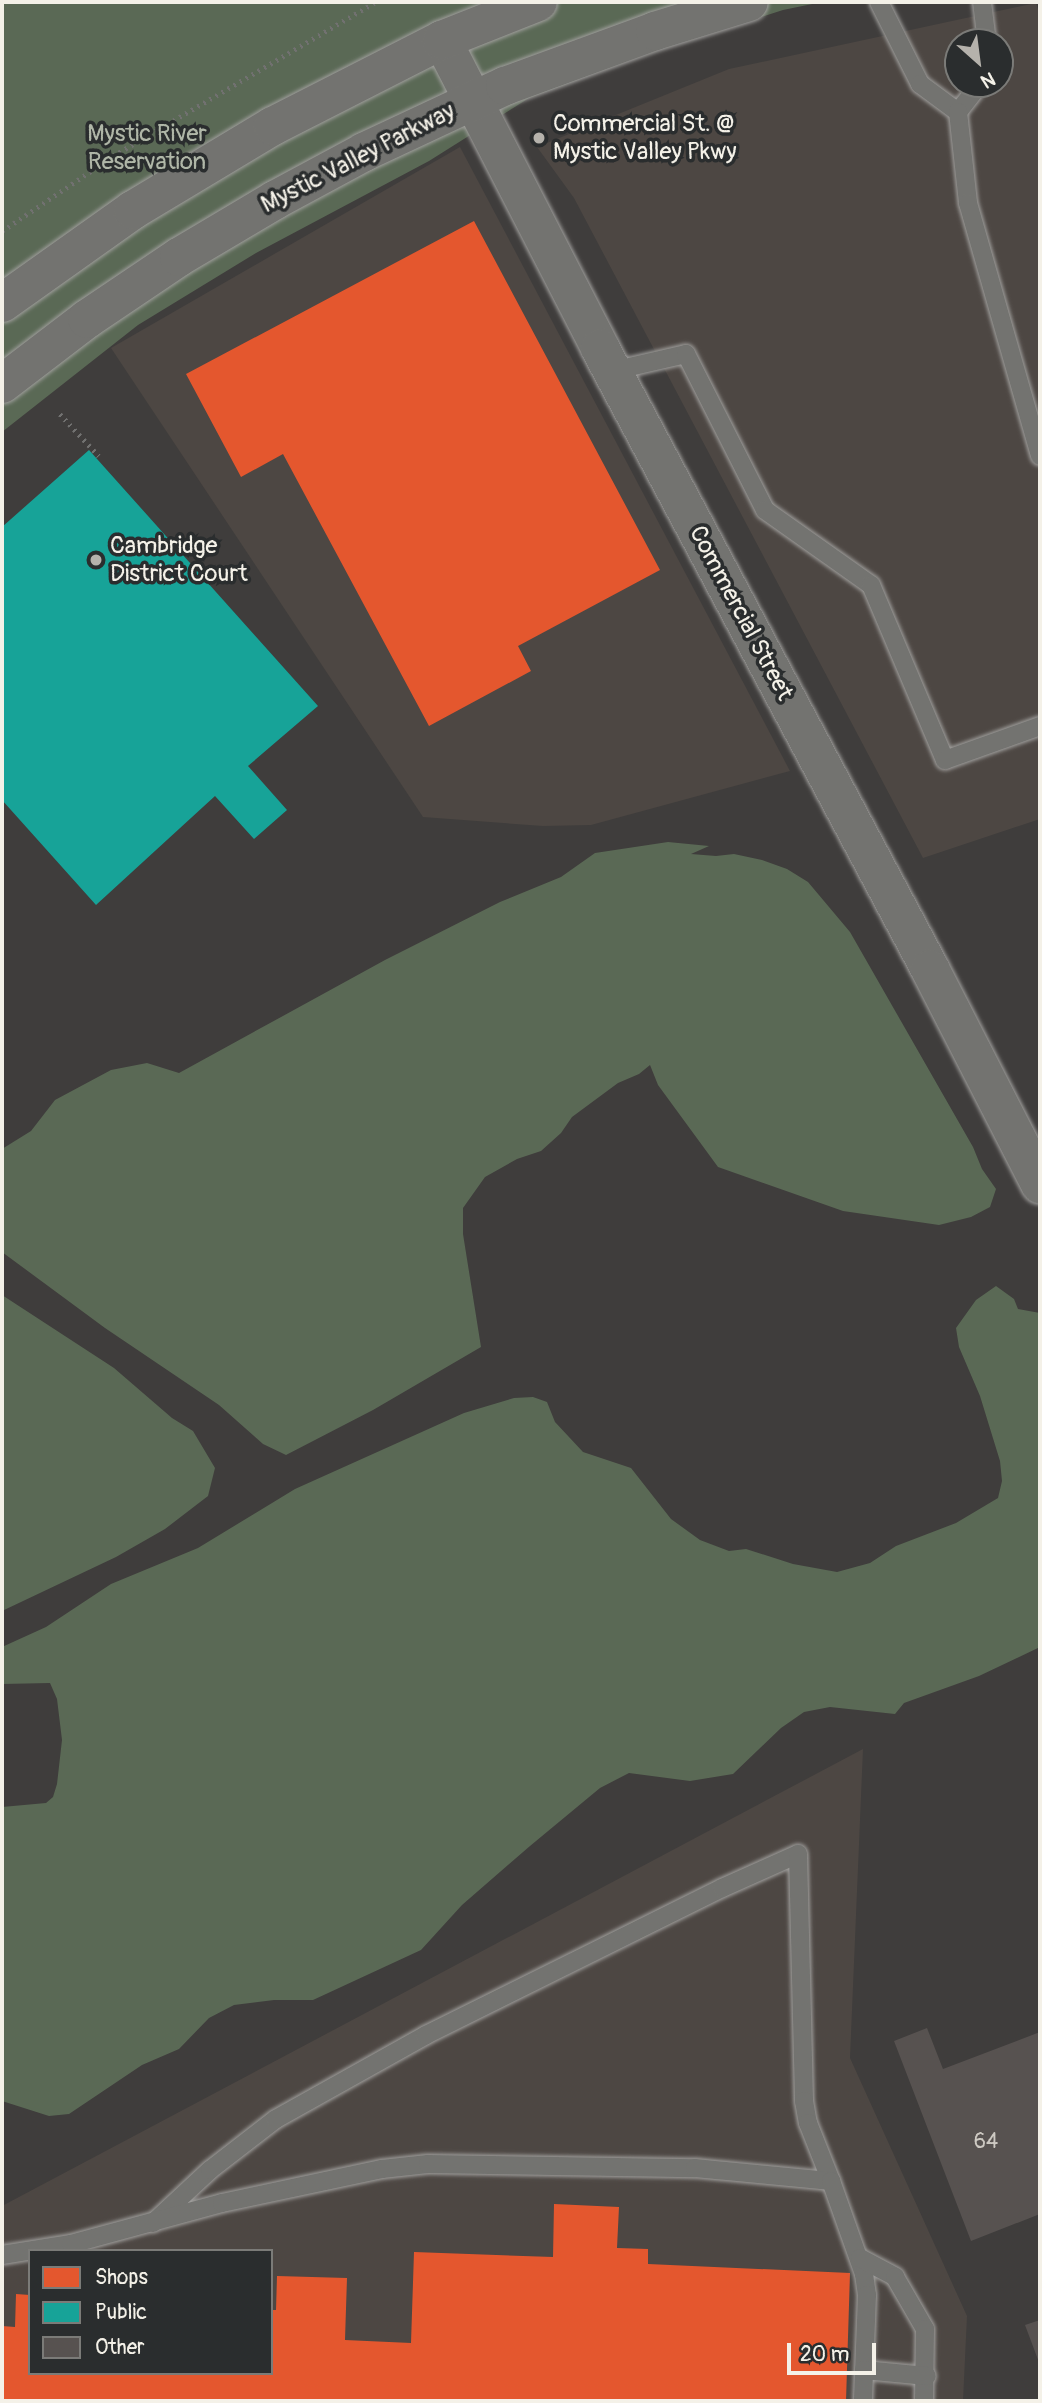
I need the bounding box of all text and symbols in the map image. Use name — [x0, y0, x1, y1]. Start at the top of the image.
north arrow — [944, 28, 1014, 98]
text: N — [977, 66, 999, 93]
street label: Mystic Valley Parkway — [256, 97, 460, 219]
place label: Commercial St. @ Mystic Valley Pkwy — [553, 110, 737, 166]
park label: Mystic River Reservation — [87, 120, 207, 176]
marker: Commercial St. @ Mystic Valley Pkwy — [531, 130, 547, 146]
street label: Commercial Street — [683, 521, 799, 705]
place label: Cambridge District Court — [110, 532, 248, 588]
marker: Cambridge District Court — [88, 552, 104, 568]
house number: 64 — [974, 2129, 998, 2155]
legend — [28, 2249, 273, 2375]
text: Shops — [95, 2264, 148, 2291]
text: Public — [95, 2299, 147, 2326]
scale bar — [790, 2330, 879, 2374]
text: Other — [95, 2334, 145, 2361]
text: 20 m — [800, 2341, 849, 2368]

